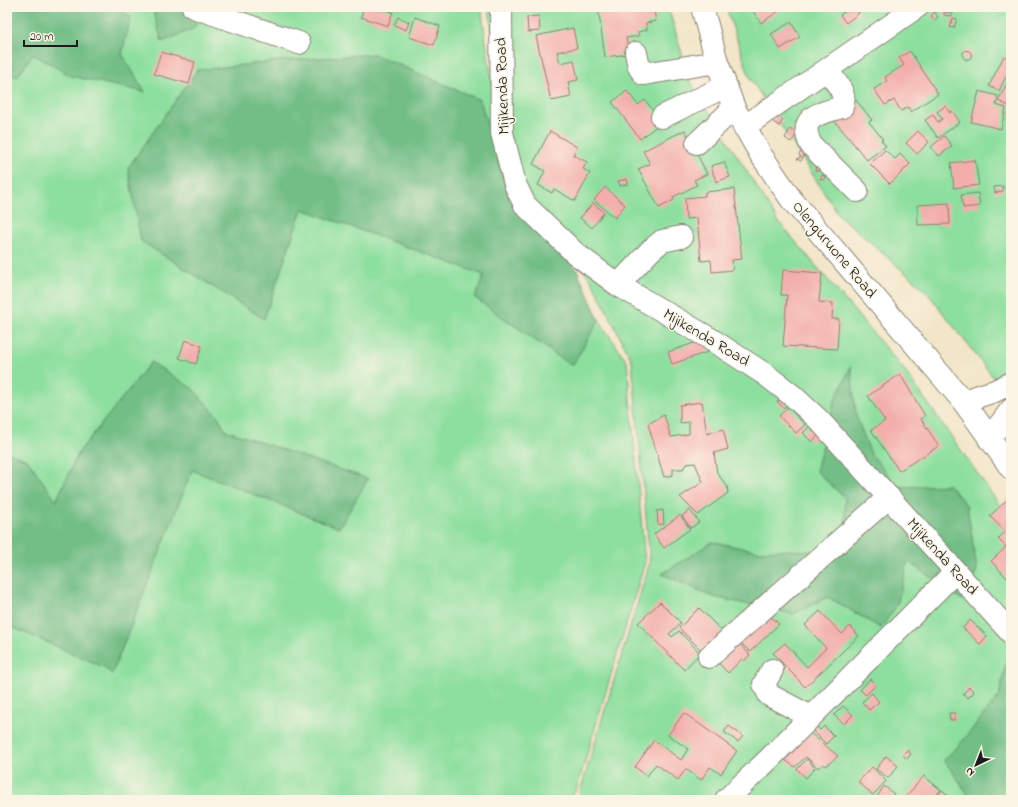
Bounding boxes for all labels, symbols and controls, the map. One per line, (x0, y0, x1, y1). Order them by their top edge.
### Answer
scale bar (24, 22, 77, 48)
text: 20 m (30, 28, 53, 46)
street label: Mijikenda Road (489, 37, 517, 135)
street label: Olenguruone Road (786, 196, 882, 304)
street label: Mijikenda Road (658, 303, 754, 373)
street label: Mijikenda Road (901, 513, 983, 601)
north arrow (956, 745, 996, 785)
text: N (962, 763, 978, 780)

